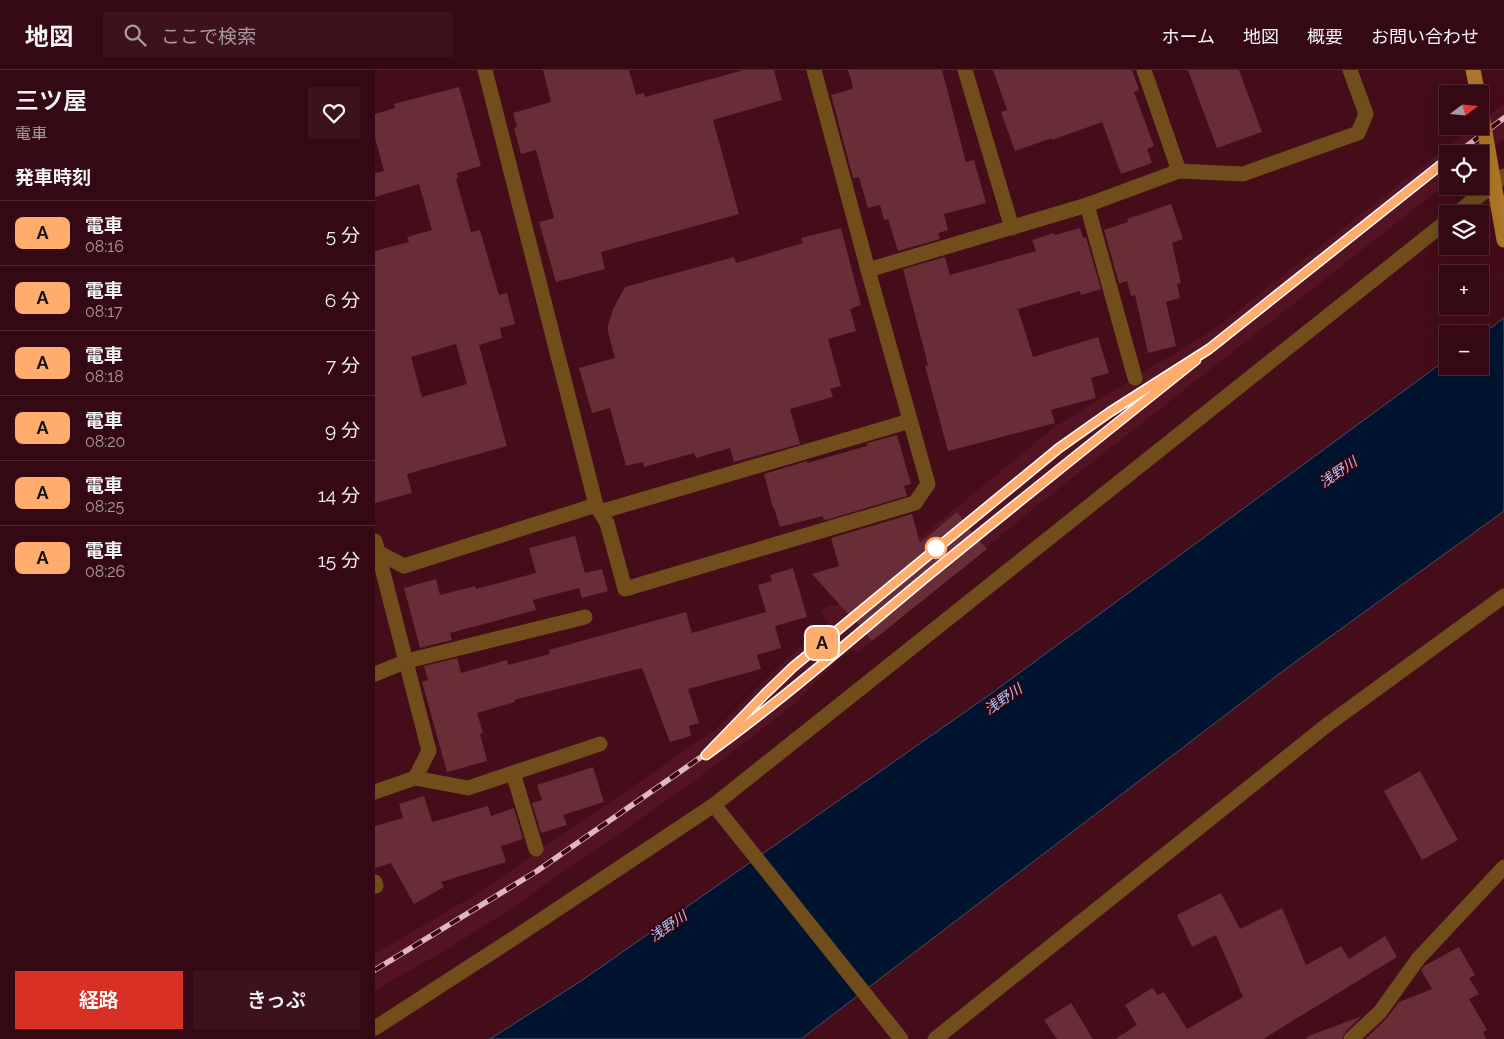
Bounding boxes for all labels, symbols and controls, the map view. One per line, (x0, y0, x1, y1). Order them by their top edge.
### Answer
search box (103, 12, 453, 57)
icon: search (121, 21, 149, 49)
text: 地図 (25, 22, 73, 51)
text: ここで検索 (161, 25, 256, 47)
text: ホーム (1162, 26, 1215, 47)
text: 地図 (1243, 26, 1279, 47)
text: 概要 (1307, 26, 1343, 47)
text: お問い合わせ (1371, 26, 1479, 47)
north arrow (1439, 85, 1489, 135)
map controls (1439, 85, 1489, 375)
text: 三ツ屋 (15, 86, 87, 115)
button: heart (308, 87, 360, 139)
text: 電車 (15, 124, 47, 143)
button: locate (1439, 145, 1489, 195)
text: 発車時刻 (15, 166, 91, 188)
button: layers (1439, 205, 1489, 255)
text: 電車 (85, 214, 123, 236)
text: A (36, 222, 49, 243)
text: 5 分 (326, 224, 360, 246)
text: 08:16 (85, 237, 124, 256)
button: + (1439, 265, 1489, 315)
text: 電車 (85, 279, 123, 301)
text: A (36, 287, 49, 308)
text: 6 分 (325, 289, 360, 311)
text: 08:17 (85, 302, 123, 321)
button: − (1439, 325, 1489, 375)
text: 電車 (85, 344, 123, 366)
text: A (36, 352, 49, 373)
text: 7 分 (326, 354, 360, 376)
text: 08:18 (85, 367, 124, 386)
text: 電車 (85, 409, 123, 431)
text: A (36, 417, 49, 438)
text: 9 分 (325, 419, 360, 441)
text: 08:20 (85, 432, 125, 451)
water label: 浅野川 (1316, 453, 1362, 490)
text: 電車 (85, 474, 123, 496)
text: A (36, 482, 49, 503)
text: 14 分 (318, 484, 360, 506)
text: 08:25 (85, 497, 124, 516)
unlabelled marker (925, 537, 947, 559)
text: 電車 (85, 539, 123, 561)
text: A (36, 547, 49, 568)
text: 15 分 (318, 549, 360, 571)
text: 08:26 (85, 562, 125, 581)
line badge: A (806, 627, 838, 659)
text: A (816, 632, 828, 653)
water label: 浅野川 (981, 680, 1027, 717)
water label: 浅野川 (646, 907, 692, 944)
button: 経路 (15, 971, 183, 1029)
button: きっぷ (193, 971, 360, 1029)

